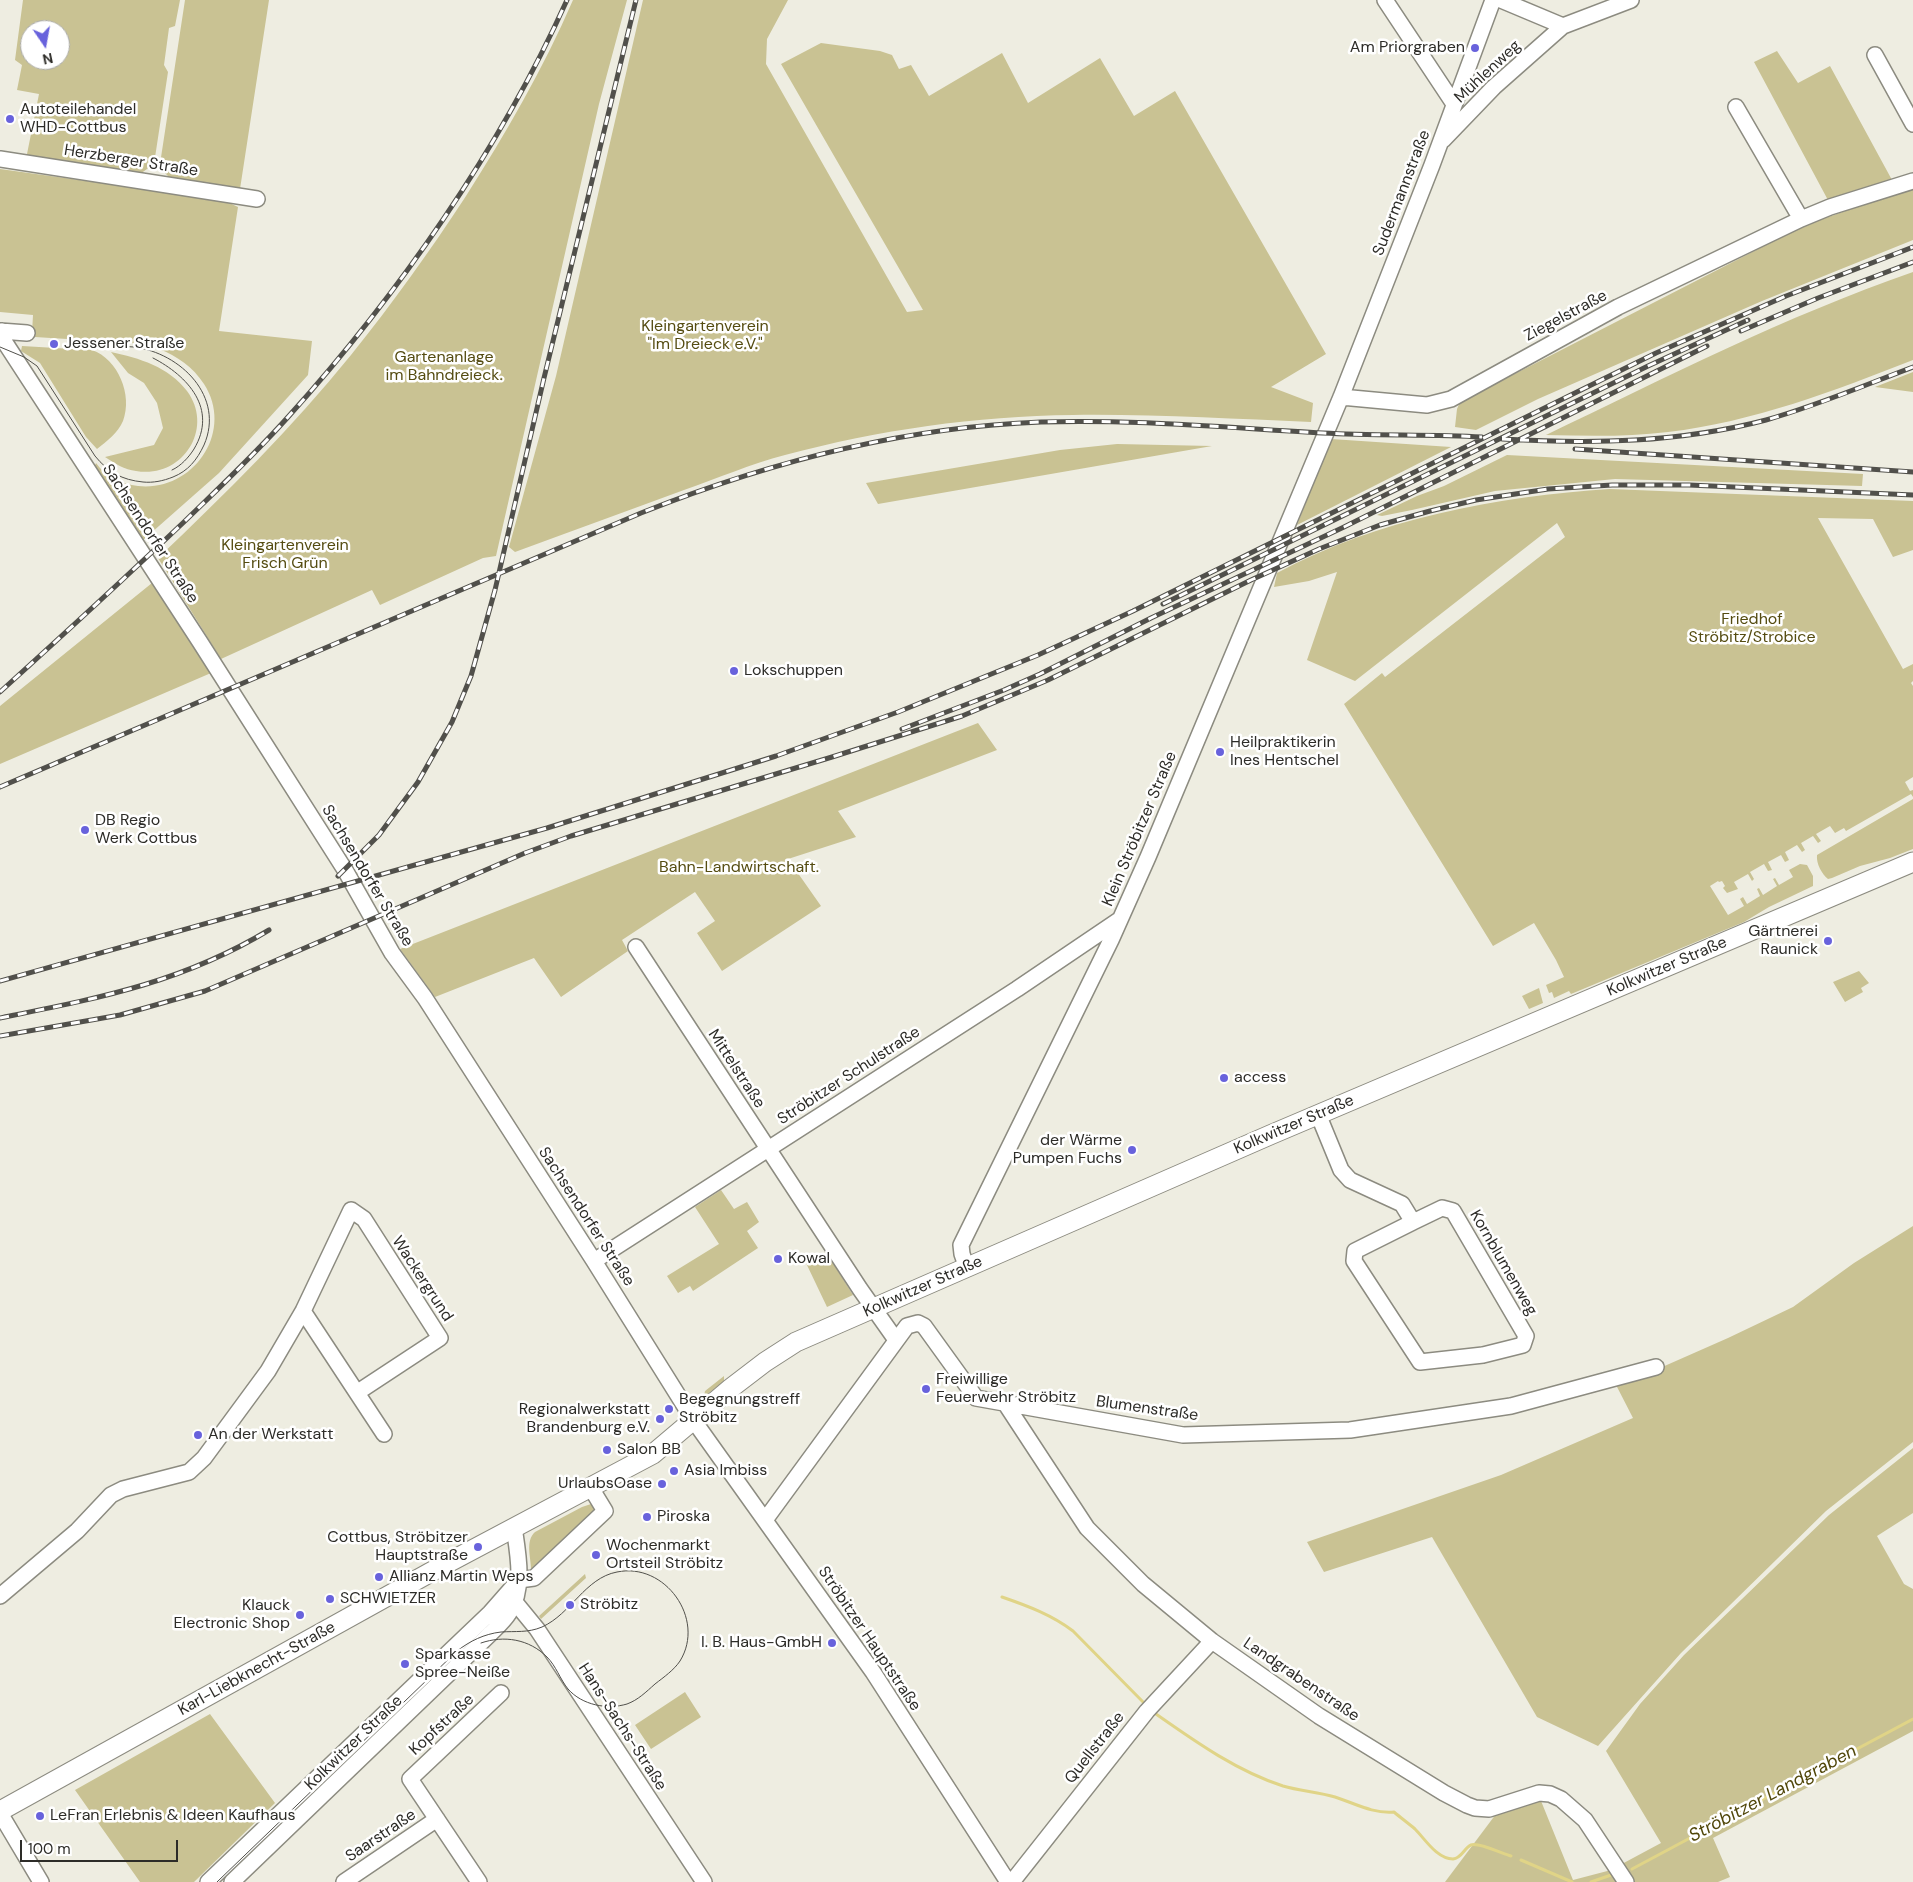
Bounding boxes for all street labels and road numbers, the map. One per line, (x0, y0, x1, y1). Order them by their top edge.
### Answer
street label: Mühlenweg (1451, 36, 1525, 108)
street label: Sudermannstraße (1369, 128, 1435, 258)
street label: Herzberger Straße (63, 141, 199, 181)
street label: Ziegelstraße (1521, 286, 1611, 346)
street label: Sachsendorfer Straße (98, 461, 202, 607)
street label: Klein Ströbitzer Straße (1099, 749, 1181, 909)
street label: Sachsendorfer Straße (317, 802, 417, 950)
street label: Kolkwitzer Straße (1604, 933, 1730, 1001)
street label: Ströbitzer Schulstraße (774, 1023, 924, 1129)
street label: Mittelstraße (703, 1026, 769, 1112)
street label: Kolkwitzer Straße (1231, 1091, 1357, 1159)
street label: Sachsendorfer Straße (534, 1144, 638, 1290)
street label: Kornblumenweg (1465, 1207, 1541, 1319)
street label: Wackergrund (387, 1233, 457, 1325)
street label: Kolkwitzer Straße (860, 1252, 986, 1322)
street label: Blumenstraße (1095, 1392, 1199, 1426)
street label: Ströbitzer Hauptstraße (813, 1563, 925, 1715)
street label: Karl-Liebknecht-Straße (175, 1618, 339, 1720)
street label: Landgrabenstraße (1239, 1634, 1363, 1726)
street label: Hans-Sachs-Straße (574, 1660, 670, 1794)
street label: Kopfstraße (406, 1690, 478, 1760)
street label: Kolkwitzer Straße (301, 1691, 407, 1795)
street label: Quellstraße (1061, 1708, 1129, 1788)
street label: Saarstraße (342, 1805, 420, 1867)

